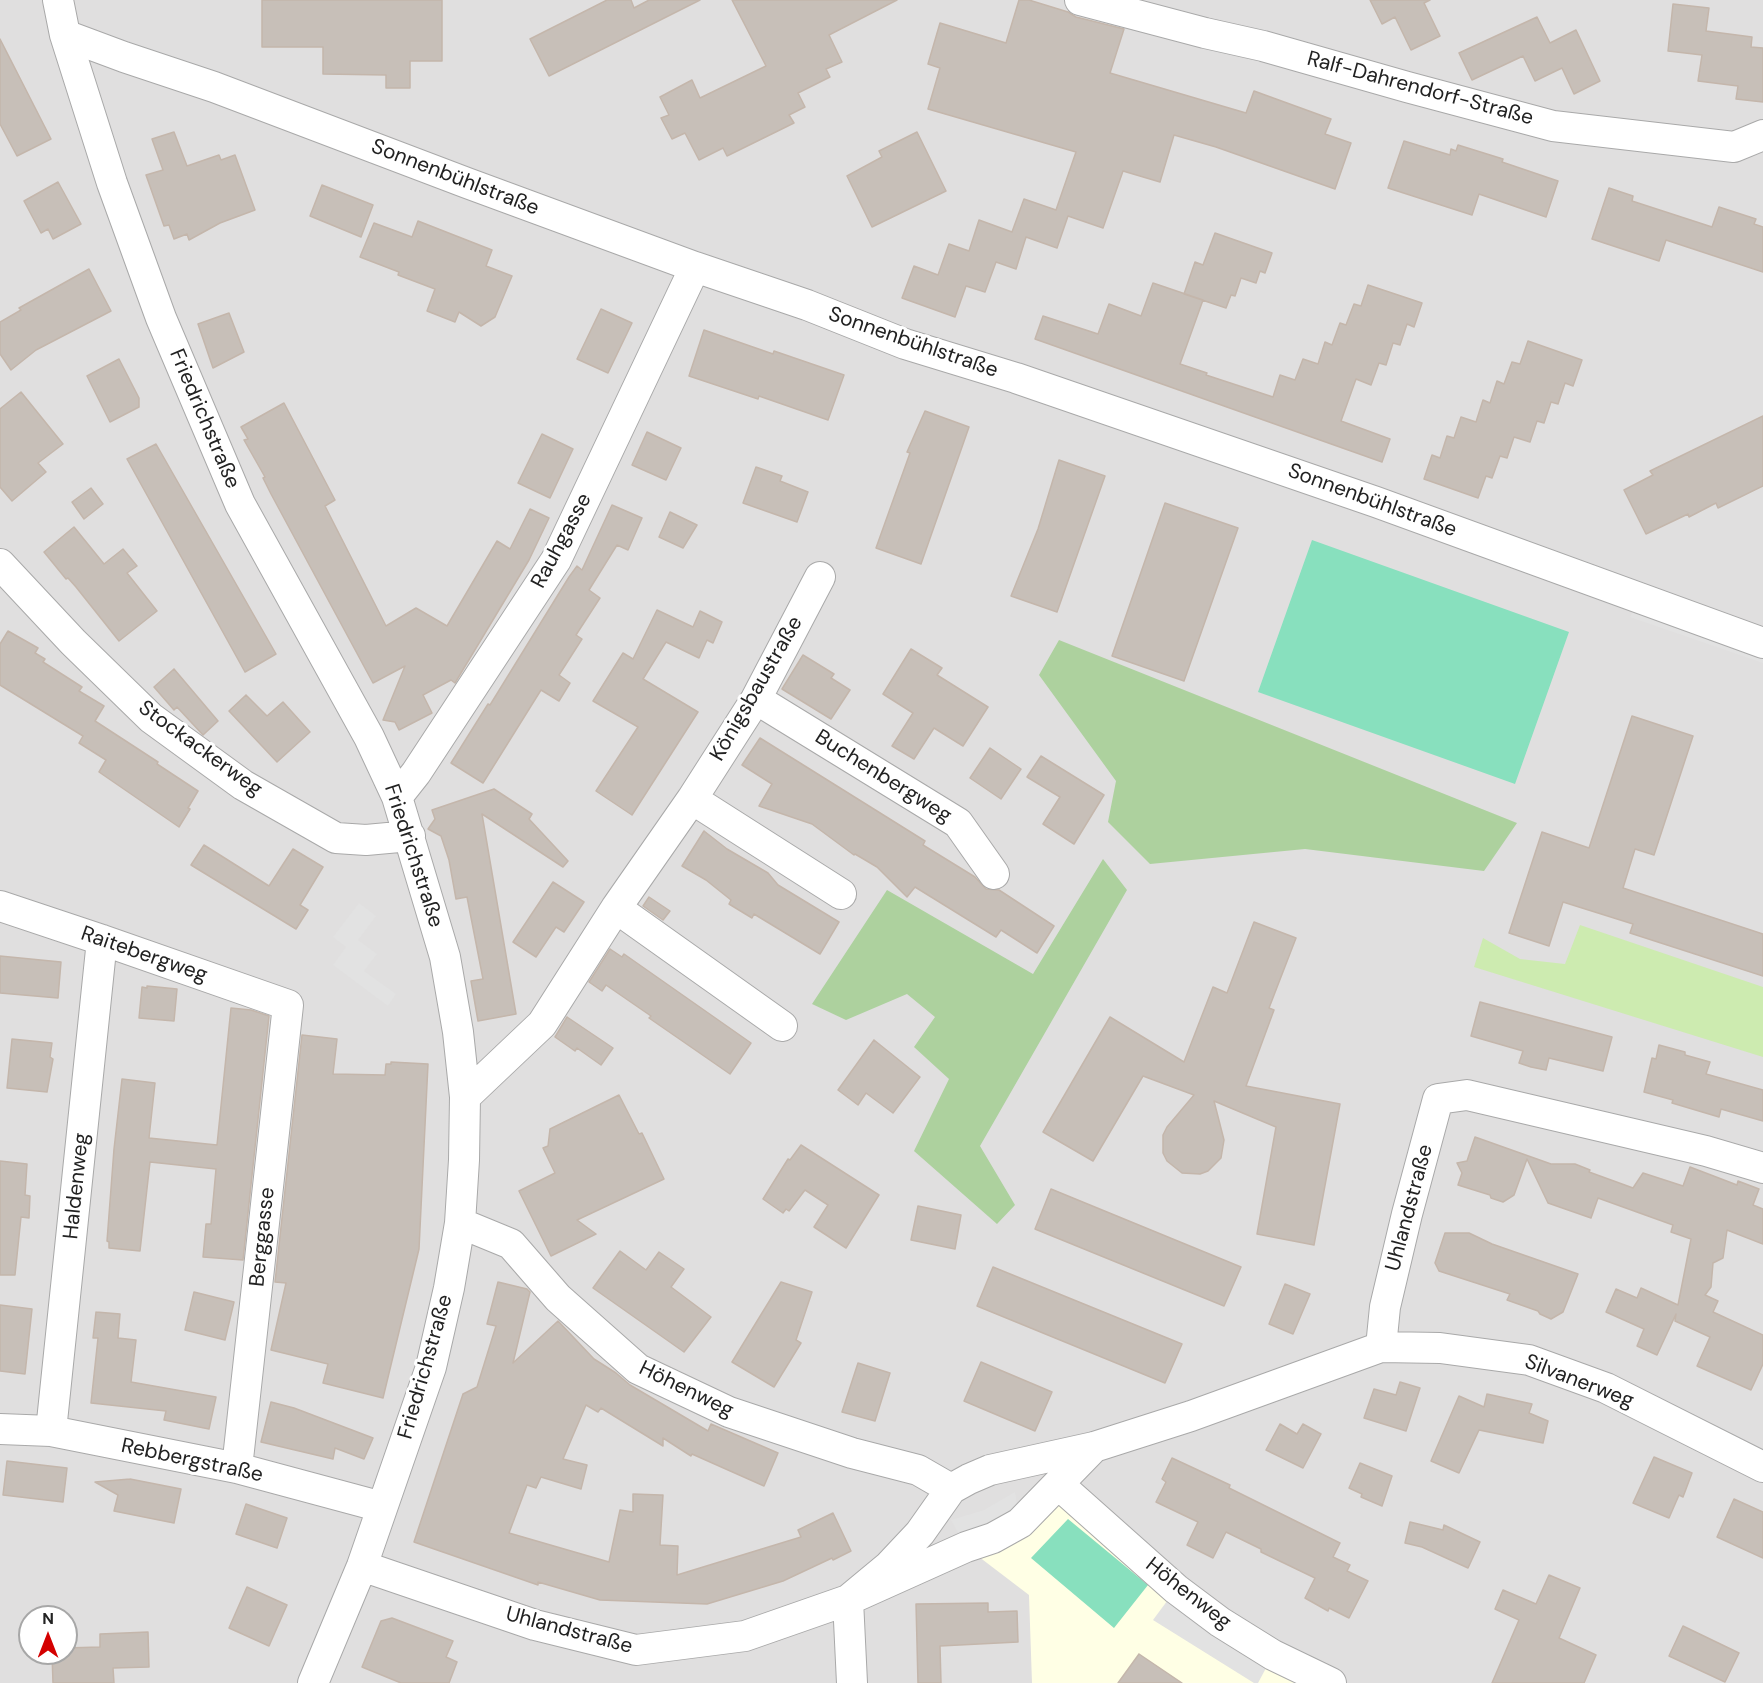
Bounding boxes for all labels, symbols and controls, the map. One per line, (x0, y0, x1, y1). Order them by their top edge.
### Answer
street label: Ralf-Dahrendorf-Straße (1304, 47, 1536, 131)
street label: Sonnenbühlstraße (368, 134, 542, 222)
street label: Sonnenbühlstraße (825, 302, 1001, 384)
street label: Friedrichstraße (163, 345, 245, 493)
street label: Sonnenbühlstraße (1284, 459, 1460, 543)
street label: Rauhgasse (526, 489, 598, 593)
street label: Königsbaustraße (705, 612, 809, 766)
street label: Stockackerweg (133, 696, 267, 802)
street label: Buchenbergweg (810, 725, 956, 829)
street label: Friedrichstraße (378, 781, 448, 931)
street label: Raitebergweg (77, 922, 211, 988)
street label: Haldenweg (59, 1132, 95, 1240)
street label: Uhlandstraße (1381, 1142, 1439, 1274)
street label: Berggasse (245, 1186, 281, 1288)
street label: Friedrichstraße (393, 1292, 459, 1442)
street label: Silvanerweg (1521, 1350, 1637, 1414)
street label: Höhenweg (635, 1356, 737, 1424)
street label: Rebbergstraße (119, 1434, 265, 1488)
street label: Höhenweg (1140, 1553, 1236, 1635)
street label: Uhlandstraße (503, 1602, 635, 1660)
north arrow (18, 1605, 78, 1665)
text: N (42, 1608, 54, 1629)

